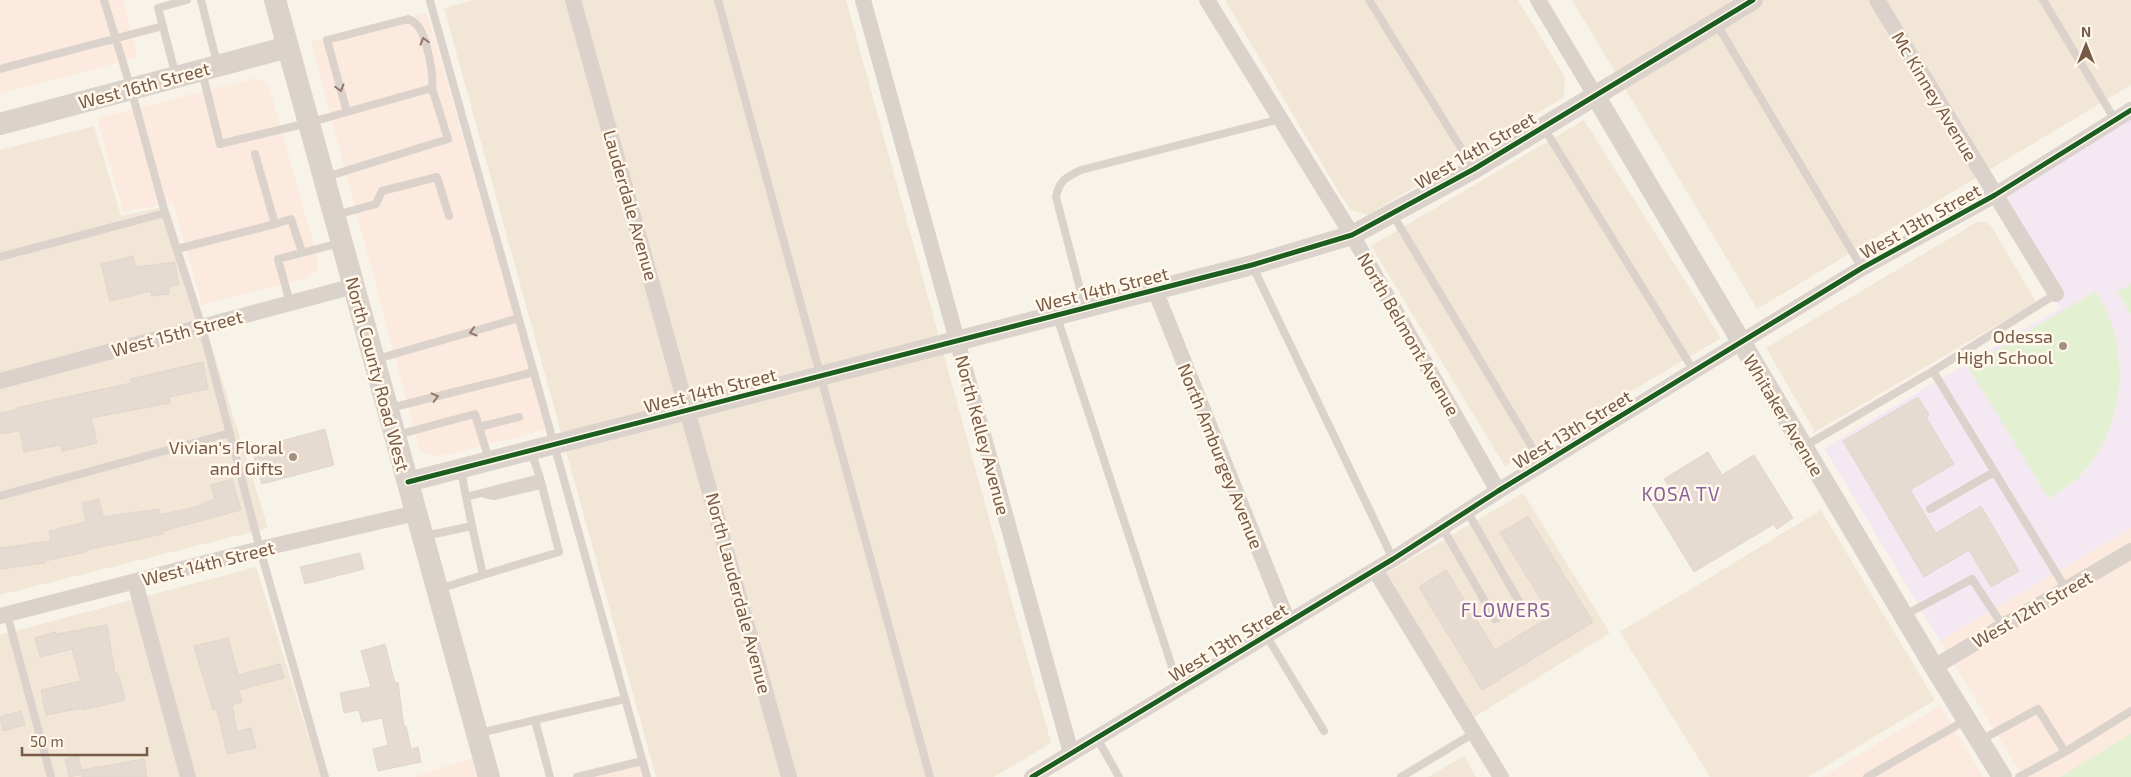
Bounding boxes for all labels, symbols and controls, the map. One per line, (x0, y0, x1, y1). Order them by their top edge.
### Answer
north arrow (2061, 20, 2111, 70)
text: N (2081, 23, 2091, 40)
street label: Mc Kinney Avenue (1888, 27, 1982, 165)
one-way arrow (419, 36, 430, 45)
street label: West 16th Street (76, 57, 212, 113)
one-way arrow (335, 83, 345, 91)
street label: West 14th Street (1411, 106, 1540, 194)
street label: Lauderdale Avenue (599, 127, 663, 283)
street label: West 13th Street (1856, 179, 1984, 263)
street label: North Belmont Avenue (1353, 248, 1465, 420)
street label: West 14th Street (1033, 262, 1171, 316)
street label: North County Road West (341, 274, 415, 474)
street label: West 15th Street (109, 305, 245, 361)
place label: Odessa High School (1957, 325, 2054, 368)
one-way arrow (469, 326, 477, 336)
marker: Odessa High School (2057, 340, 2069, 352)
street label: Whitaker Avenue (1739, 350, 1829, 480)
street label: North Kelley Avenue (951, 353, 1015, 517)
street label: North Amburgey Avenue (1174, 360, 1268, 552)
street label: West 14th Street (641, 363, 779, 417)
street label: West 13th Street (1508, 385, 1636, 473)
one-way arrow (430, 392, 438, 402)
place label: Vivian's Floral and Gifts (169, 436, 284, 479)
marker: Vivian's Floral and Gifts (287, 451, 299, 463)
district label: KOSA TV (1642, 482, 1720, 505)
street label: North Lauderdale Avenue (702, 490, 776, 696)
street label: West 14th Street (139, 536, 277, 590)
street label: West 12th Street (1968, 566, 2096, 652)
street label: West 13th Street (1164, 598, 1292, 686)
district label: FLOWERS (1461, 598, 1551, 621)
scale bar (22, 724, 148, 756)
text: 50 m (30, 732, 64, 750)

